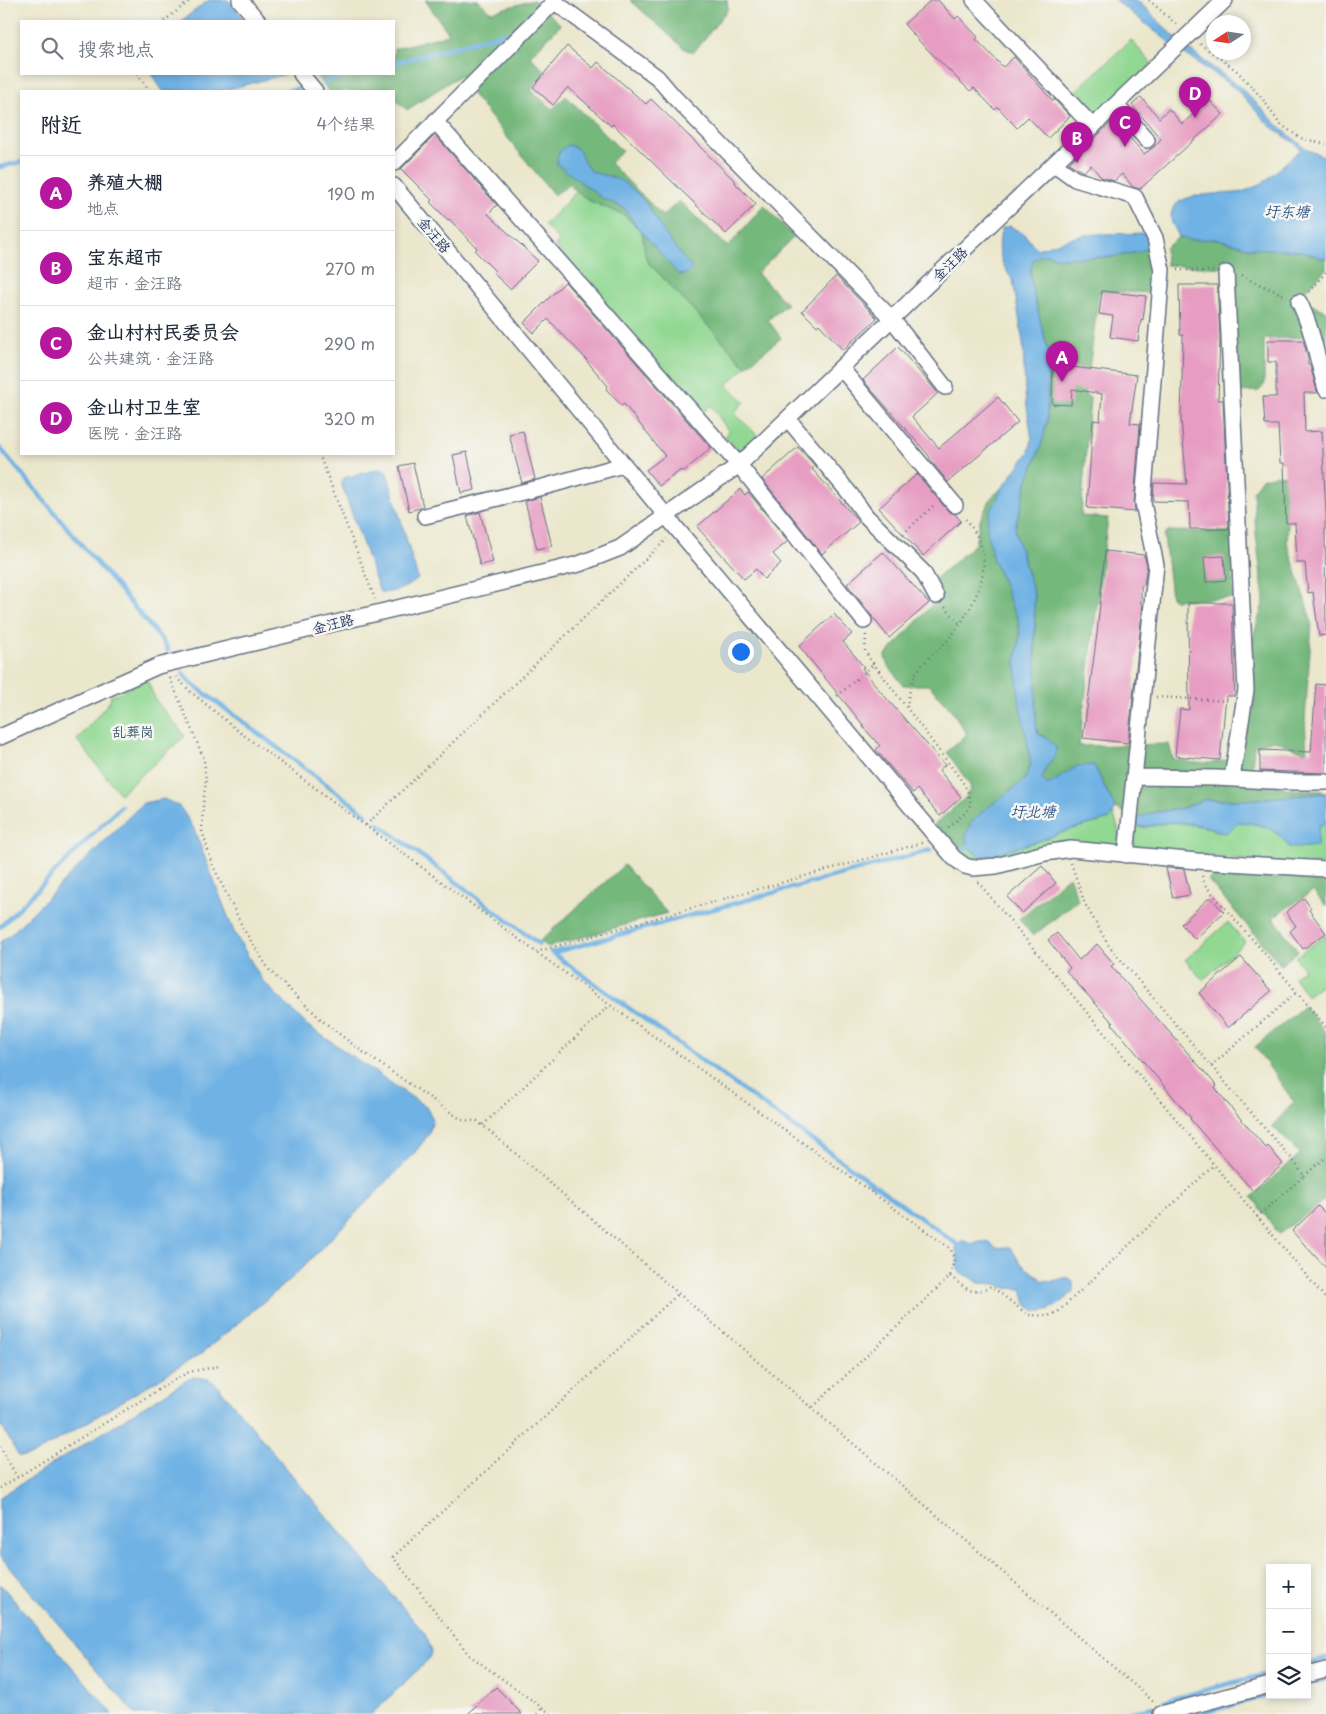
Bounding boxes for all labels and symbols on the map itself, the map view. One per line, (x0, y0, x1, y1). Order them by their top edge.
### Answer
north arrow (1206, 15, 1251, 60)
pin: D (1179, 77, 1211, 118)
pin: C (1109, 106, 1141, 147)
pin: B (1061, 122, 1093, 163)
water label: 圩东塘 (1264, 199, 1311, 222)
street label: 金汪路 (413, 212, 456, 258)
street label: 金汪路 (927, 241, 972, 286)
pin: A (1046, 341, 1078, 382)
street label: 金汪路 (310, 608, 356, 639)
your location (728, 639, 754, 665)
park label: 乱葬岗 (112, 721, 154, 742)
water label: 圩北塘 (1010, 799, 1057, 822)

